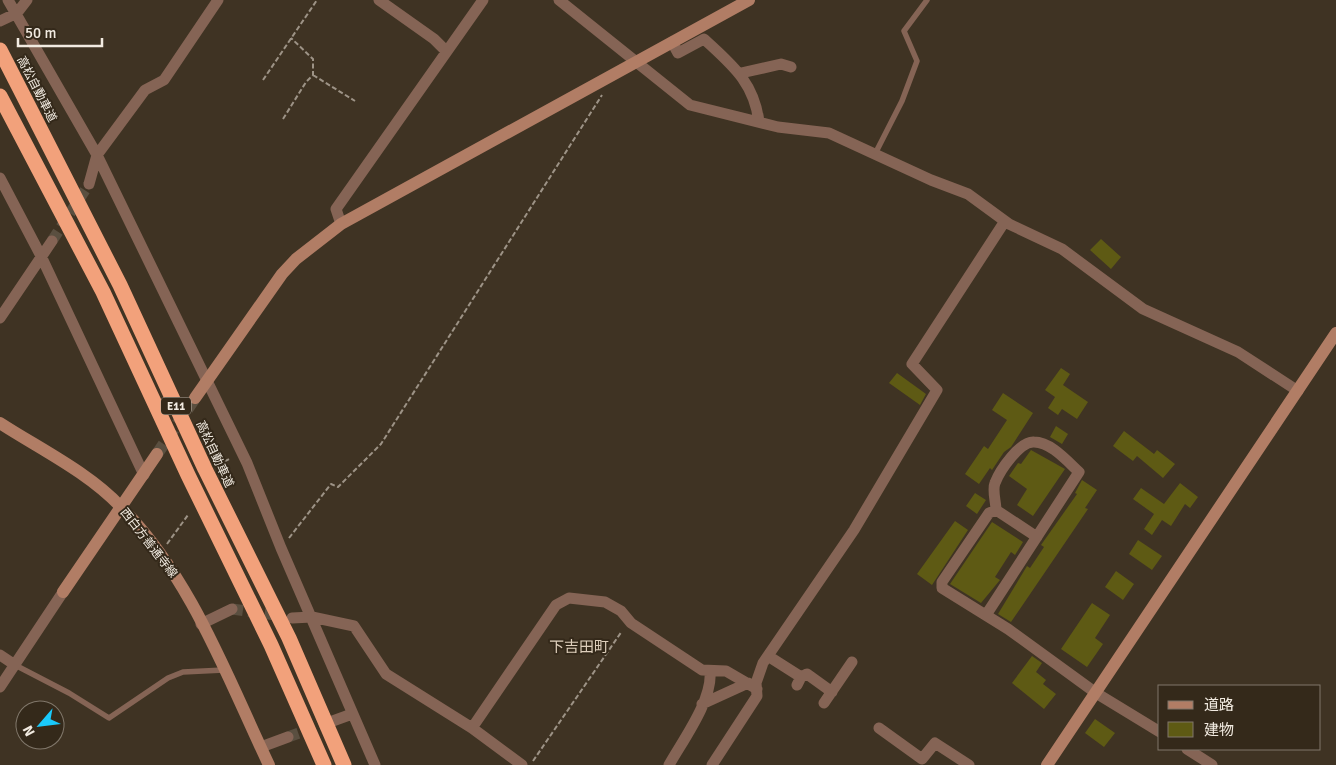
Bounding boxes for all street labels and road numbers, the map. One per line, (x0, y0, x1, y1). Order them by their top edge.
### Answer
street label: 高松自動車道 (14, 54, 60, 125)
road number: E11 (161, 398, 191, 414)
street label: 高松自動車道 (193, 418, 237, 490)
street label: 西白方善通寺線 (117, 506, 180, 581)

